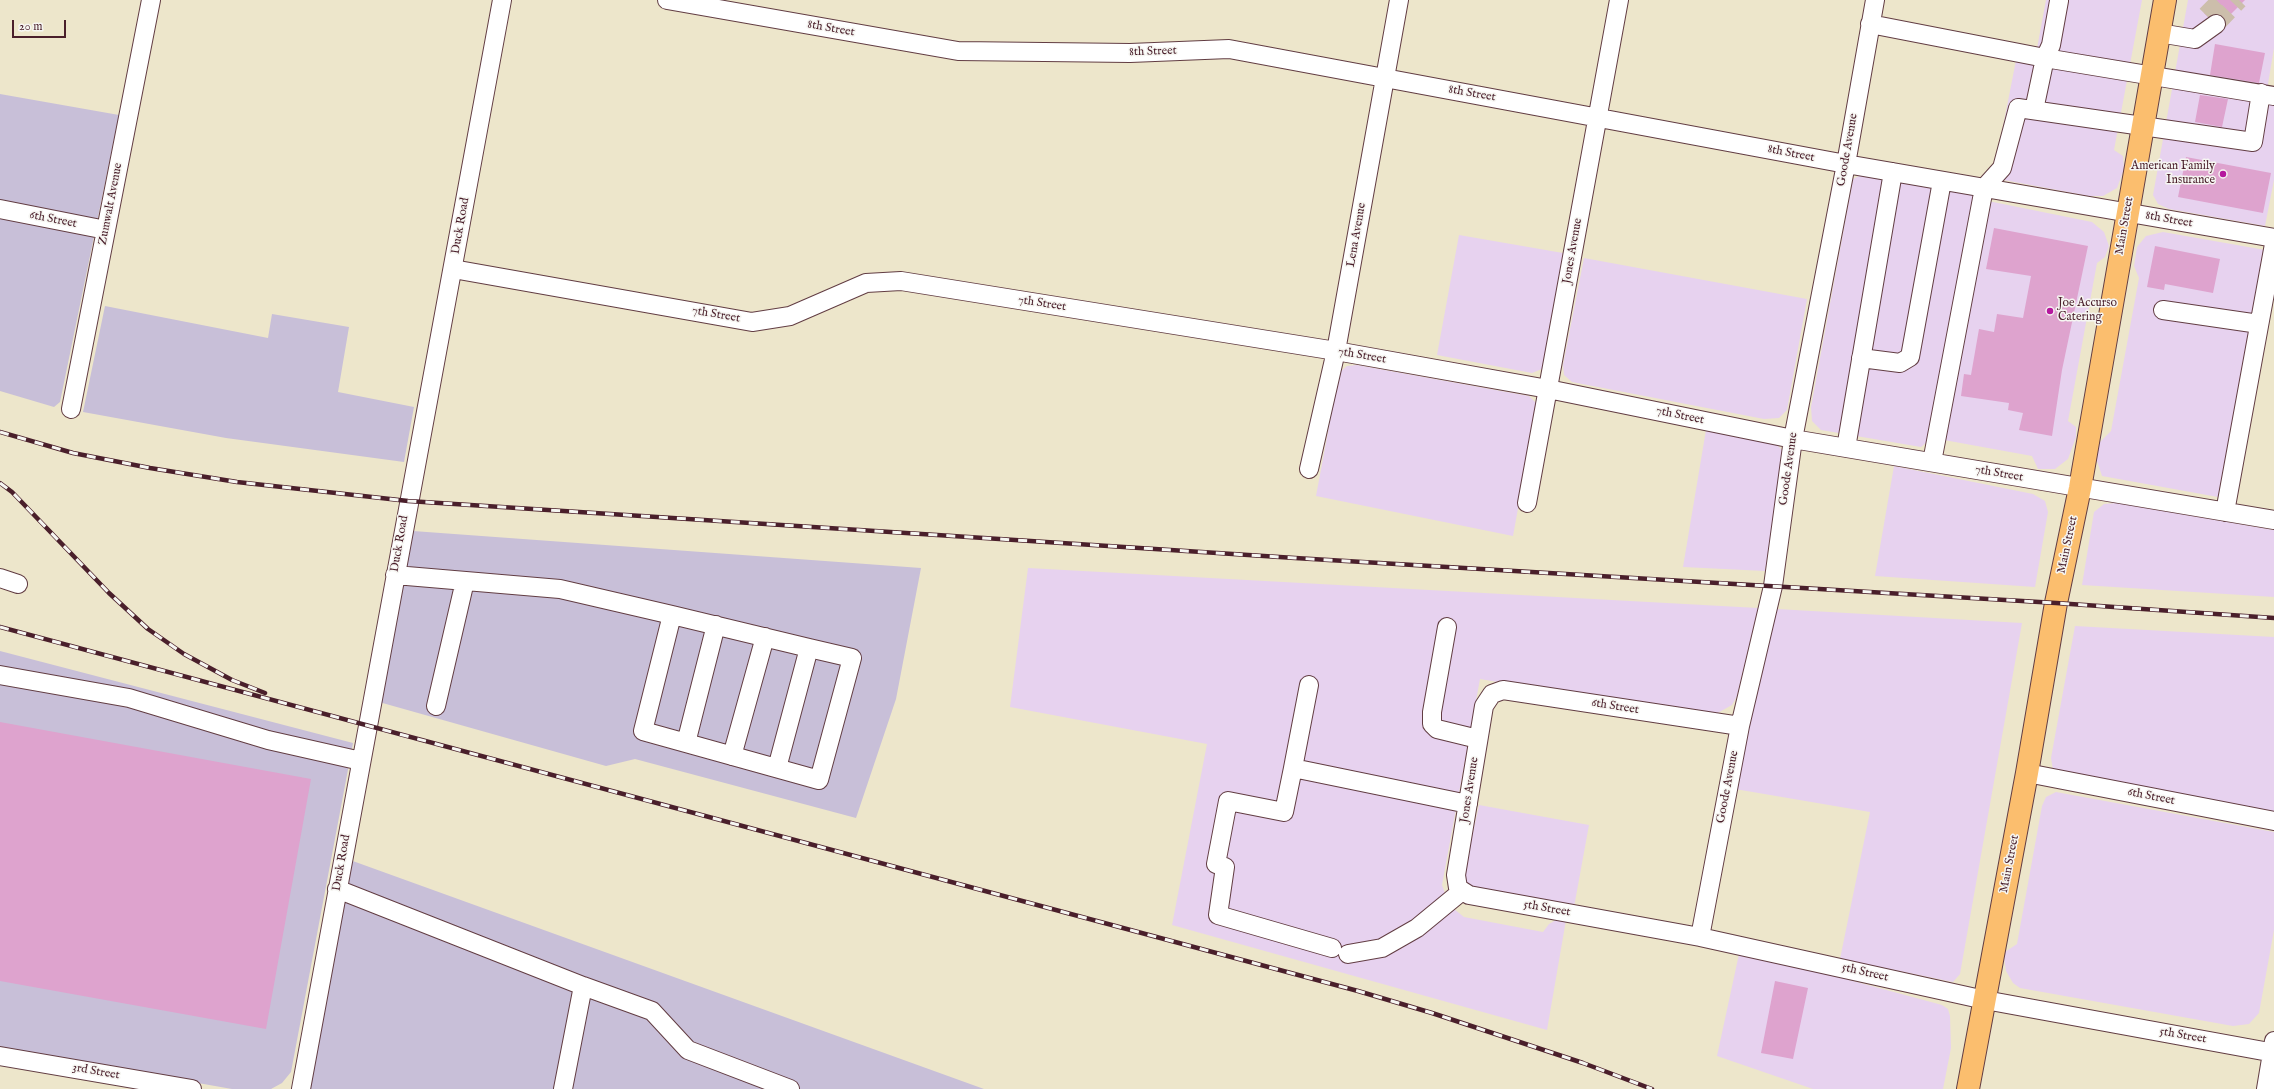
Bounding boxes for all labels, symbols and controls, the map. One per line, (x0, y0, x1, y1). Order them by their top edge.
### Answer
scale bar (14, 12, 68, 38)
street label: 8th Street (806, 18, 856, 40)
text: 20 m (19, 19, 42, 34)
street label: 8th Street (1129, 44, 1177, 60)
street label: 8th Street (1447, 83, 1497, 105)
street label: Goode Avenue (1835, 112, 1861, 188)
street label: 8th Street (1766, 142, 1816, 166)
place label: American Family Insurance (2131, 160, 2215, 188)
street label: Zumwalt Avenue (96, 162, 126, 246)
marker: American Family Insurance (2218, 169, 2228, 179)
street label: Main Street (2113, 196, 2137, 256)
street label: Duck Road (449, 197, 473, 255)
street label: Lena Avenue (1344, 202, 1370, 268)
street label: 6th Street (28, 208, 78, 232)
street label: 8th Street (2144, 209, 2194, 231)
street label: Jones Avenue (1560, 217, 1586, 285)
street label: 7th Street (1017, 293, 1067, 315)
place label: Joe Accurso Catering (2058, 297, 2117, 325)
street label: 7th Street (691, 304, 741, 326)
marker: Joe Accurso Catering (2045, 306, 2055, 316)
street label: 7th Street (1337, 345, 1387, 367)
street label: 7th Street (1655, 404, 1705, 428)
street label: Goode Avenue (1777, 432, 1801, 506)
street label: 7th Street (1974, 463, 2024, 485)
street label: Duck Road (388, 515, 412, 573)
street label: Main Street (2055, 515, 2081, 575)
street label: 6th Street (1590, 696, 1640, 718)
street label: Goode Avenue (1714, 749, 1742, 825)
street label: Jones Avenue (1458, 756, 1482, 824)
street label: 6th Street (2126, 785, 2176, 809)
street label: Duck Road (330, 834, 354, 892)
street label: Main Street (1997, 834, 2023, 894)
street label: 5th Street (1522, 898, 1572, 920)
street label: 5th Street (1840, 961, 1890, 985)
street label: 5th Street (2158, 1025, 2208, 1047)
street label: 3rd Street (71, 1061, 121, 1083)

